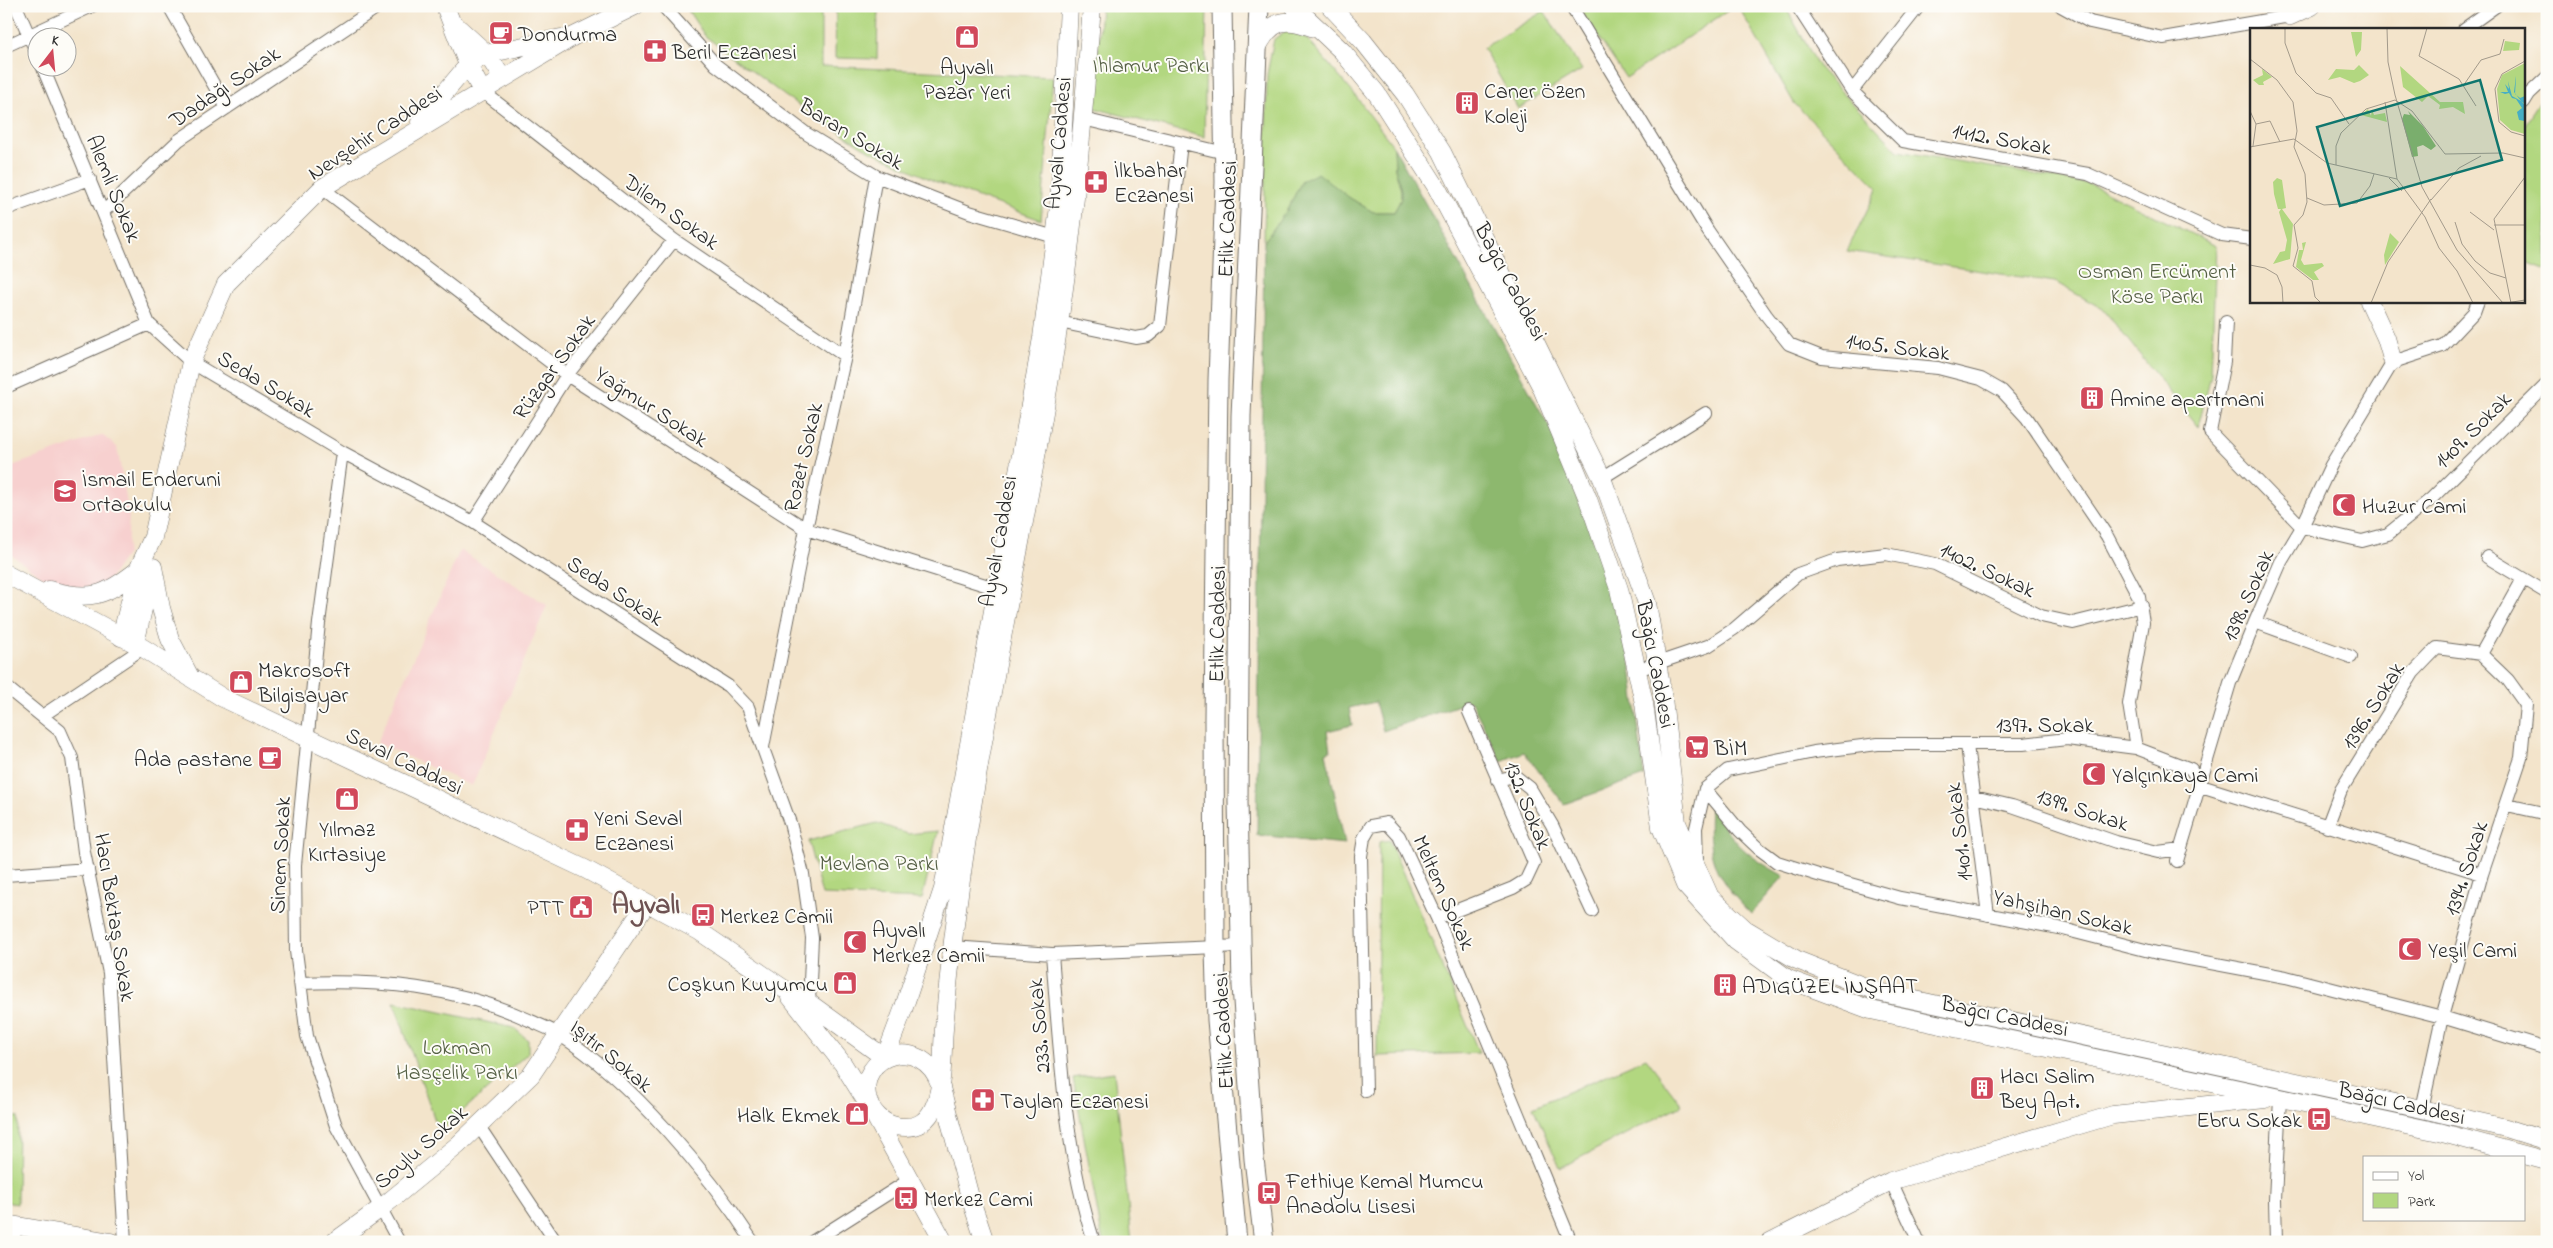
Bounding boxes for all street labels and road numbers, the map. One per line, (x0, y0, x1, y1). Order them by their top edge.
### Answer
street label: Dadağı Sokak (163, 39, 288, 139)
street label: Ayvalı Caddesi (1038, 76, 1083, 211)
street label: Nevşehir Caddesi (302, 79, 449, 190)
street label: Baran Sokak (791, 91, 909, 180)
street label: 1412. Sokak (1949, 117, 2054, 165)
street label: Alemli Sokak (76, 131, 148, 248)
street label: Etlik Caddesi (1211, 160, 1247, 278)
street label: Dilem Sokak (615, 167, 725, 260)
street label: Bağcı Caddesi (1463, 217, 1554, 348)
street label: Rüzgar Sokak (506, 308, 606, 428)
street label: 1405. Sokak (1844, 327, 1952, 371)
street label: Seda Sokak (210, 344, 321, 428)
street label: Yağmur Sokak (587, 360, 714, 458)
street label: 1409. Sokak (2428, 385, 2520, 477)
street label: Rozet Sokak (777, 399, 833, 516)
street label: Ayvalı Caddesi (973, 473, 1028, 610)
street label: 1402. Sokak (1934, 536, 2040, 608)
street label: 1398. Sokak (2215, 545, 2284, 647)
street label: Seda Sokak (560, 549, 669, 636)
street label: Etlik Caddesi (1202, 565, 1236, 683)
street label: Bağcı Caddesi (1625, 597, 1682, 731)
street label: 1396. Sokak (2335, 656, 2414, 757)
street label: 1397. Sokak (1996, 711, 2094, 743)
street label: Seval Caddesi (339, 720, 468, 805)
street label: 132. Sokak (1494, 757, 1559, 856)
street label: 1401. Sokak (1939, 780, 1983, 883)
street label: 1399. Sokak (2032, 782, 2133, 842)
street label: Sinem Sokak (263, 795, 301, 915)
street label: 1394. Sokak (2438, 817, 2498, 920)
street label: Hacı Bektaş Sokak (84, 831, 142, 1004)
street label: Meltem Sokak (1403, 831, 1482, 956)
street label: Yahşihan Sokak (1989, 882, 2136, 946)
street label: Etlik Caddesi (1206, 971, 1244, 1090)
street label: 233. Sokak (1021, 977, 1061, 1075)
street label: Bağcı Caddesi (1937, 989, 2071, 1048)
street label: Işıtır Sokak (561, 1013, 659, 1102)
street label: Bağcı Caddesi (2333, 1075, 2468, 1136)
street label: Soylu Sokak (368, 1098, 477, 1199)

